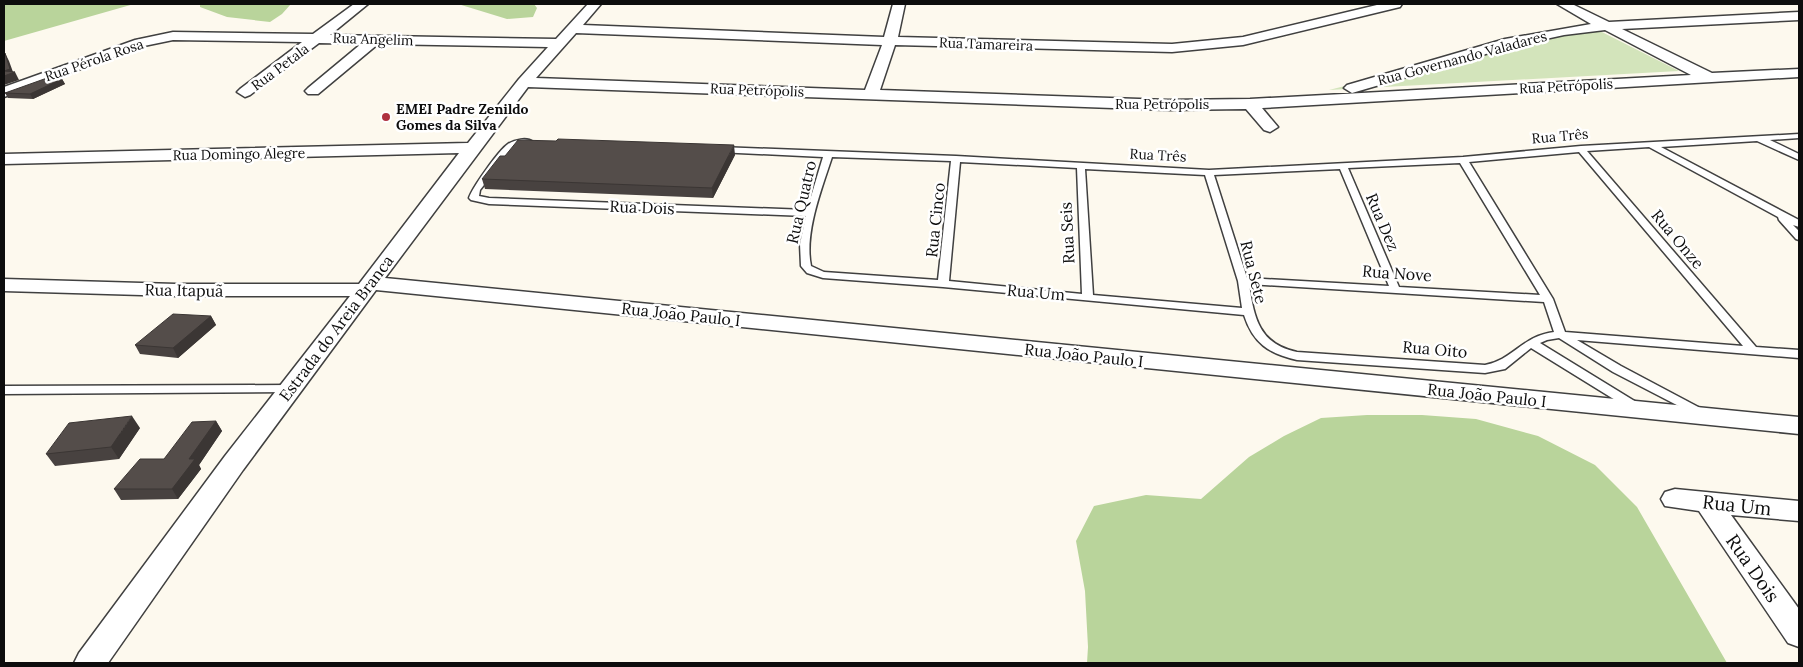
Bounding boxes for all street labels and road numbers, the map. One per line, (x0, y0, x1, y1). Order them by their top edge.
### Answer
street label: Rua Governando Valadares (1375, 27, 1549, 89)
street label: Rua Angelim (332, 29, 414, 49)
street label: Rua Tamareira (939, 33, 1033, 55)
street label: Rua Pérola Rosa (42, 35, 146, 85)
street label: Rua Petala (248, 39, 312, 95)
street label: Rua Petrópolis (1518, 75, 1614, 97)
street label: Rua Petrópolis (710, 79, 804, 101)
street label: Rua Petrópolis (1115, 95, 1209, 113)
street label: Rua Três (1531, 125, 1589, 147)
street label: Rua Domingo Alegre (173, 144, 306, 164)
street label: Rua Três (1129, 145, 1187, 165)
street label: Rua Quatro (782, 158, 820, 246)
street label: Rua Cinco (921, 182, 949, 258)
street label: Rua Dez (1362, 190, 1404, 254)
street label: Rua Dois (609, 196, 675, 218)
street label: Rua Seis (1055, 202, 1079, 264)
street label: Rua Onze (1647, 205, 1709, 273)
street label: Rua Sete (1236, 238, 1272, 306)
street label: Estrada do Areia Branca (275, 251, 397, 405)
street label: Rua Nove (1361, 261, 1433, 285)
street label: Rua Itapuã (144, 279, 224, 301)
street label: Rua Um (1006, 279, 1066, 305)
street label: Rua João Paulo I (620, 298, 742, 330)
street label: Rua Oito (1402, 336, 1468, 362)
street label: Rua João Paulo I (1023, 339, 1145, 371)
street label: Rua João Paulo I (1426, 379, 1548, 411)
street label: Rua Um (1701, 489, 1773, 521)
street label: Rua Dois (1721, 529, 1785, 607)

